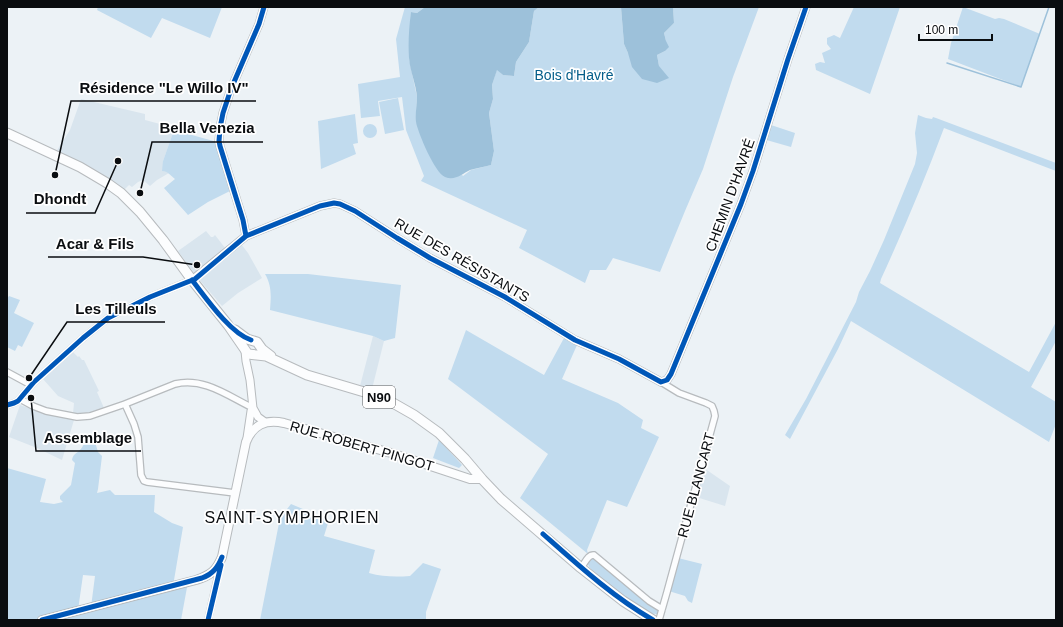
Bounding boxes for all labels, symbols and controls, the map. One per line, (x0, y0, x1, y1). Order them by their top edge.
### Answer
scale bar (919, 16, 992, 42)
text: 100 m (925, 23, 958, 37)
park label: Bois d'Havré (535, 67, 614, 83)
callout: Résidence "Le Willo IV" (71, 74, 256, 101)
text: Résidence "Le Willo IV" (79, 79, 249, 96)
callout: Bella Venezia (152, 115, 263, 142)
text: Bella Venezia (159, 119, 255, 136)
street label: CHEMIN D'HAVRÉ (702, 136, 758, 254)
callout: Dhondt (26, 186, 95, 213)
text: Dhondt (34, 190, 86, 207)
street label: RUE DES RÉSISTANTS (392, 215, 532, 305)
callout: Acar & Fils (48, 230, 143, 257)
text: Acar & Fils (56, 235, 134, 252)
callout: Les Tilleuls (67, 295, 165, 322)
text: Les Tilleuls (75, 300, 157, 317)
road number: N90 (363, 386, 395, 408)
street label: RUE ROBERT PINGOT (288, 418, 436, 474)
callout: Assemblage (36, 424, 141, 451)
text: Assemblage (44, 429, 132, 446)
street label: RUE BLANCART (674, 430, 718, 539)
district label: SAINT-SYMPHORIEN (204, 509, 380, 526)

